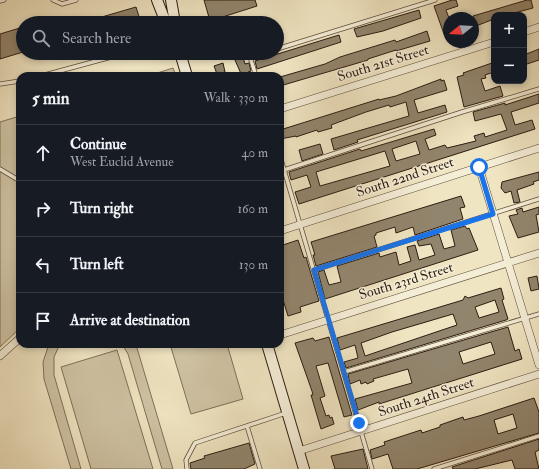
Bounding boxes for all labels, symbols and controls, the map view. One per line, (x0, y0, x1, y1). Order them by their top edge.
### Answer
north arrow (443, 12, 479, 48)
map controls (491, 12, 527, 84)
button: + (491, 12, 527, 48)
search box (16, 16, 284, 60)
icon: search (30, 27, 52, 49)
text: Search here (62, 29, 131, 48)
street label: South 21st Street (335, 41, 431, 85)
button: − (491, 48, 527, 84)
text: 5 min (32, 88, 70, 109)
text: Walk · 330 m (204, 90, 268, 106)
text: Continue (70, 135, 126, 154)
icon: ahead (32, 142, 54, 164)
text: 40 m (242, 145, 268, 161)
street label: South 22nd Street (354, 153, 456, 201)
text: West Euclid Avenue (70, 154, 174, 170)
route start (470, 158, 488, 176)
icon: right (32, 198, 54, 220)
text: Turn right (70, 199, 133, 218)
text: 160 m (237, 201, 268, 217)
icon: left (32, 254, 54, 276)
text: Turn left (70, 255, 124, 274)
text: 130 m (239, 257, 268, 273)
street label: South 23rd Street (357, 258, 456, 303)
icon: arrive (32, 310, 54, 332)
text: Arrive at destination (70, 311, 190, 330)
street label: South 24th Street (376, 373, 477, 420)
route end (350, 414, 368, 432)

